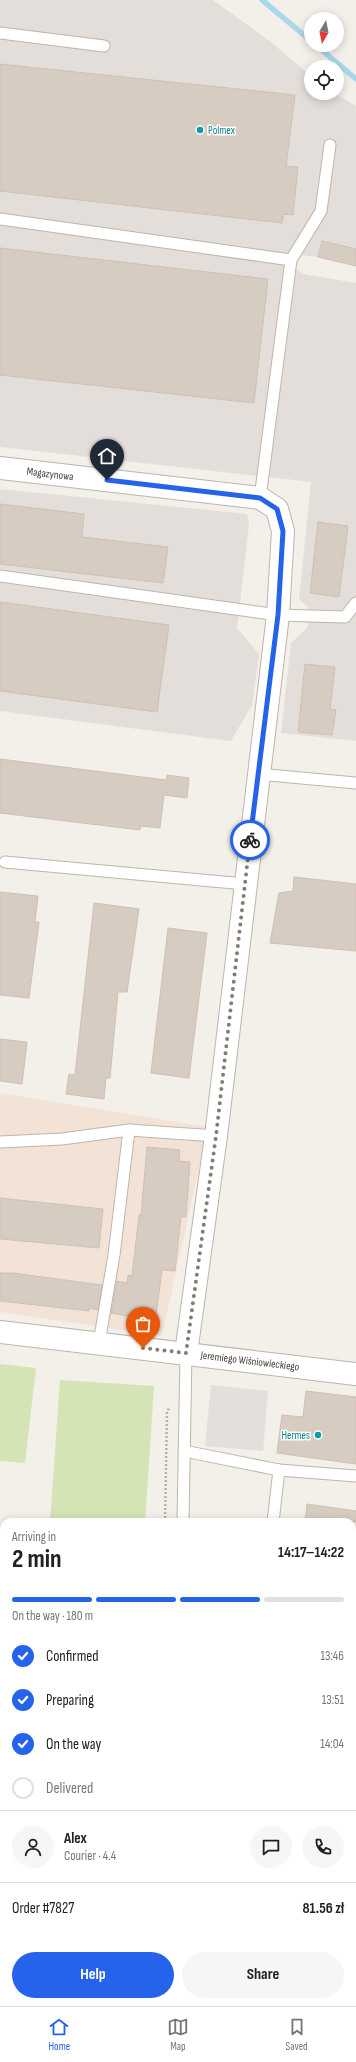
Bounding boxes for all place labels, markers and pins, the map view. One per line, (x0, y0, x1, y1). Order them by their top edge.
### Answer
place label: Polmex (208, 124, 235, 137)
marker: Polmex (195, 125, 205, 135)
pin (90, 439, 124, 480)
pin (126, 1307, 160, 1348)
place label: Hermes (281, 1429, 310, 1442)
marker: Hermes (313, 1430, 323, 1440)

